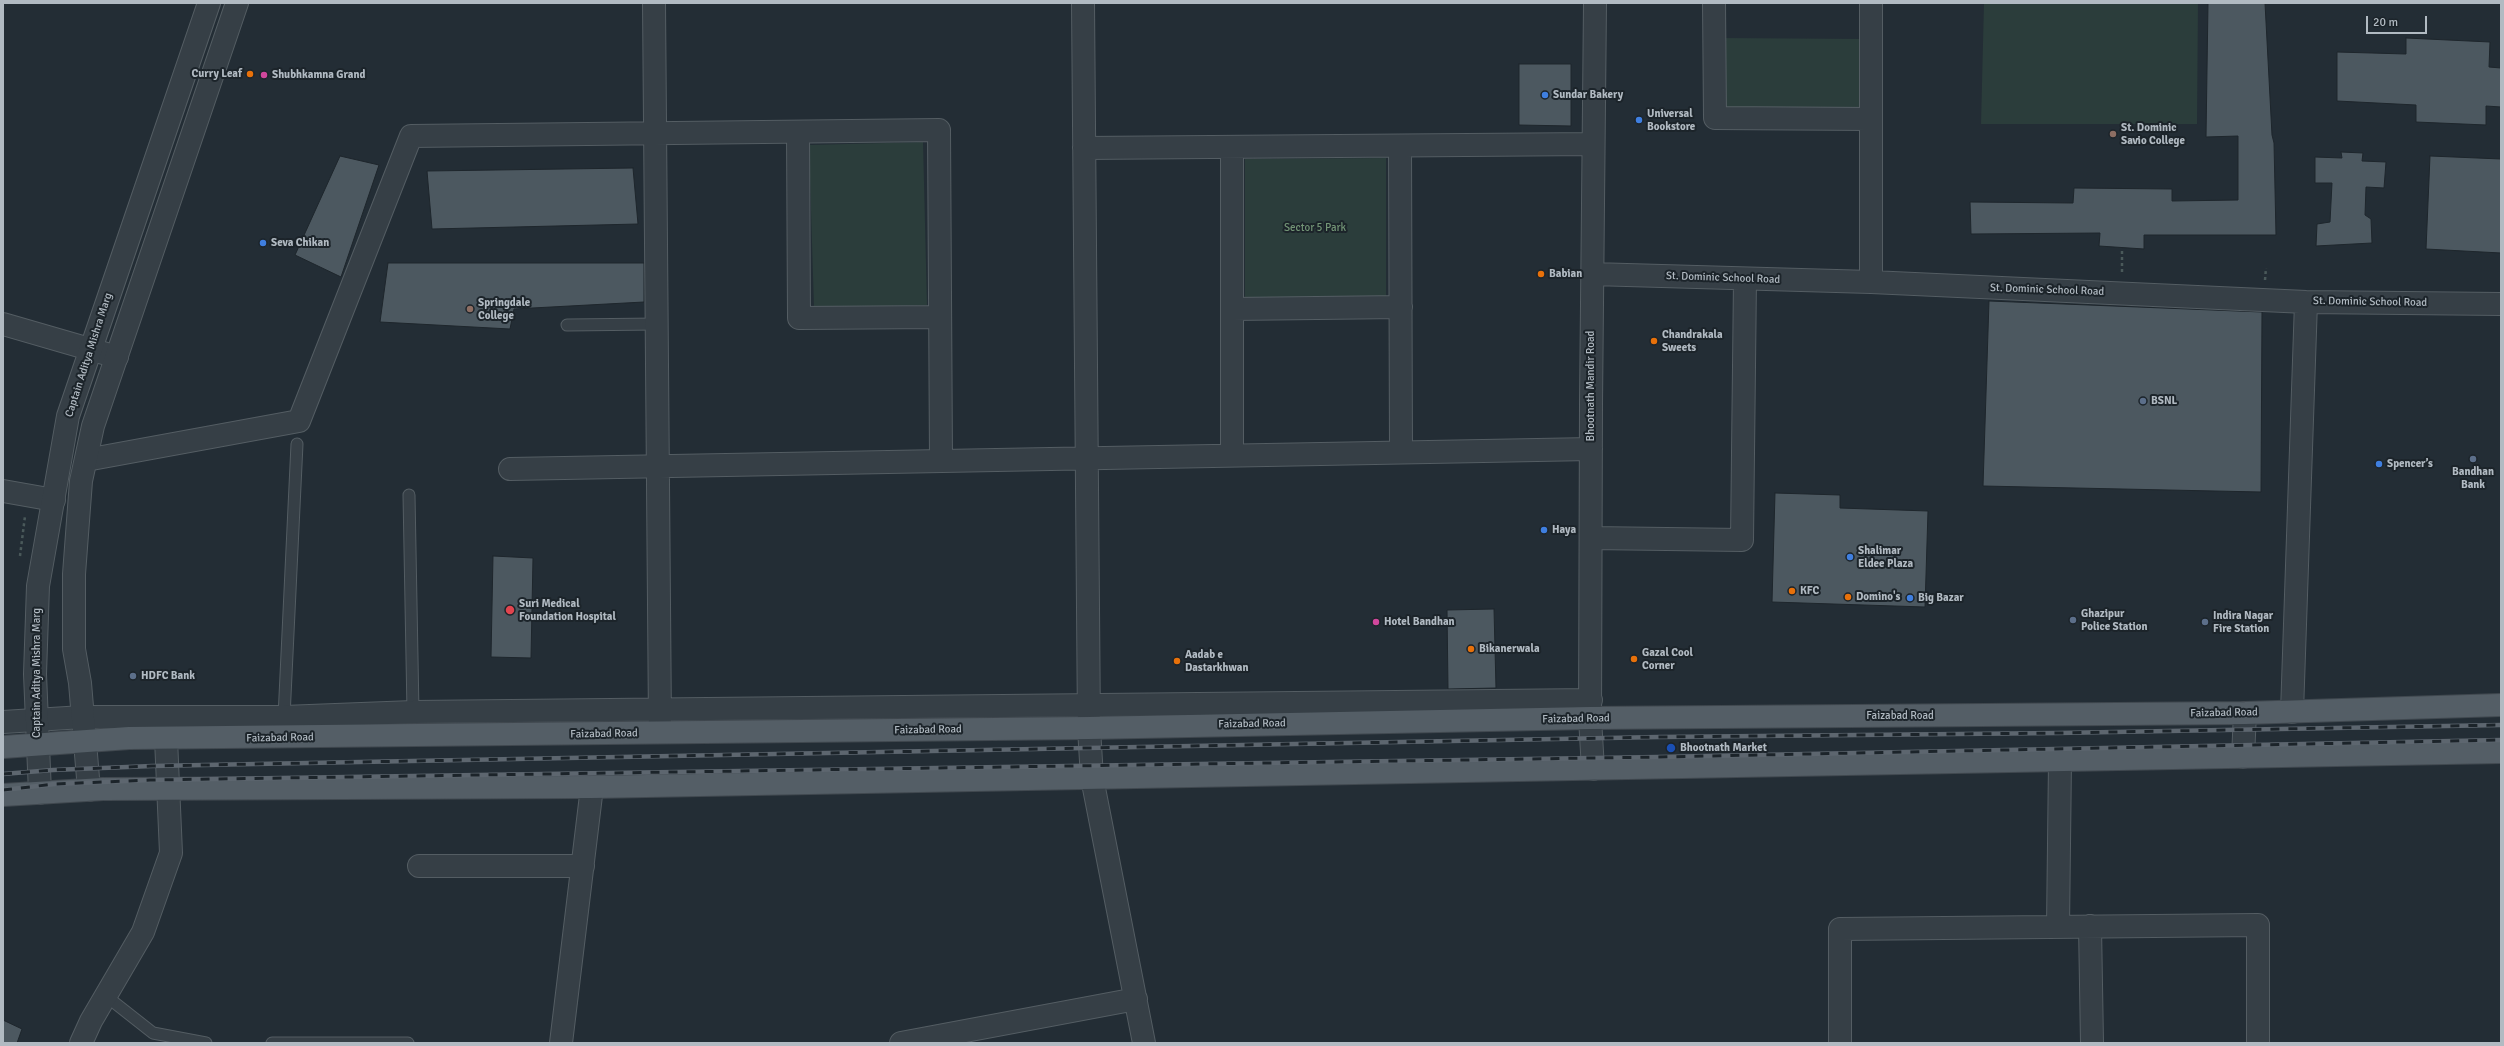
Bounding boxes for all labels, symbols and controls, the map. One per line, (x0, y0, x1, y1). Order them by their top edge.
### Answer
scale bar (2368, 8, 2429, 34)
text: 20 m (2373, 15, 2398, 30)
place label: Curry Leaf (192, 67, 242, 81)
place label: Shubhkamna Grand (272, 68, 365, 82)
marker: Curry Leaf (245, 69, 255, 79)
marker: Shubhkamna Grand (259, 70, 269, 80)
place label: Sundar Bakery (1553, 88, 1623, 102)
marker: Sundar Bakery (1540, 90, 1550, 100)
place label: Universal Bookstore (1647, 107, 1695, 133)
marker: Universal Bookstore (1634, 115, 1644, 125)
place label: St. Dominic Savio College (2121, 121, 2185, 147)
marker: St. Dominic Savio College (2108, 129, 2118, 139)
park label: Sector 5 Park (1284, 221, 1346, 235)
place label: Seva Chikan (271, 236, 329, 250)
marker: Seva Chikan (258, 238, 268, 248)
place label: Babian (1549, 267, 1582, 281)
marker: Babian (1536, 269, 1546, 279)
street label: St. Dominic School Road (1666, 269, 1780, 287)
street label: St. Dominic School Road (1990, 281, 2104, 299)
street label: Captain Aditya Mishra Marg (63, 291, 115, 419)
street label: St. Dominic School Road (2313, 294, 2427, 310)
place label: Springdale College (478, 296, 530, 322)
marker: Springdale College (465, 304, 475, 314)
place label: Chandrakala Sweets (1662, 328, 1723, 354)
street label: Bhootnath Mandir Road (1584, 331, 1598, 441)
marker: Chandrakala Sweets (1649, 336, 1659, 346)
place label: BSNL (2151, 394, 2177, 408)
marker: BSNL (2138, 396, 2148, 406)
marker: Bandhan Bank (2468, 454, 2478, 464)
place label: Spencer’s (2387, 457, 2433, 471)
marker: Spencer’s (2374, 459, 2384, 469)
place label: Bandhan Bank (2452, 465, 2494, 491)
place label: Haya (1552, 523, 1576, 537)
marker: Haya (1539, 525, 1549, 535)
place label: Shalimar Eldee Plaza (1858, 544, 1913, 570)
marker: Shalimar Eldee Plaza (1845, 552, 1855, 562)
place label: KFC (1800, 584, 1819, 598)
marker: KFC (1787, 586, 1797, 596)
place label: Domino's (1856, 590, 1900, 604)
place label: Big Bazar (1918, 591, 1964, 605)
marker: Domino's (1843, 592, 1853, 602)
marker: Big Bazar (1905, 593, 1915, 603)
place label: Suri Medical Foundation Hospital (519, 597, 616, 623)
marker: Suri Medical Foundation Hospital (504, 604, 516, 616)
place label: Ghazipur Police Station (2081, 607, 2148, 633)
street label: Captain Aditya Mishra Marg (30, 608, 44, 738)
place label: Indira Nagar Fire Station (2213, 609, 2273, 635)
place label: Hotel Bandhan (1384, 615, 1455, 629)
marker: Ghazipur Police Station (2068, 615, 2078, 625)
marker: Hotel Bandhan (1371, 617, 1381, 627)
marker: Indira Nagar Fire Station (2200, 617, 2210, 627)
place label: Bikanerwala (1479, 642, 1540, 656)
marker: Bikanerwala (1466, 644, 1476, 654)
place label: Gazal Cool Corner (1642, 646, 1693, 672)
place label: Aadab e Dastarkhwan (1185, 648, 1248, 674)
marker: Gazal Cool Corner (1629, 654, 1639, 664)
marker: Aadab e Dastarkhwan (1172, 656, 1182, 666)
place label: HDFC Bank (141, 669, 195, 683)
marker: HDFC Bank (128, 671, 138, 681)
street label: Faizabad Road (2190, 706, 2258, 720)
street label: Faizabad Road (1866, 709, 1934, 723)
street label: Faizabad Road (1542, 712, 1610, 726)
street label: Faizabad Road (1218, 717, 1286, 731)
street label: Faizabad Road (894, 723, 962, 737)
street label: Faizabad Road (570, 727, 638, 741)
street label: Faizabad Road (246, 731, 314, 745)
place label: Bhootnath Market (1680, 741, 1767, 755)
marker: Bhootnath Market (1665, 742, 1677, 754)

